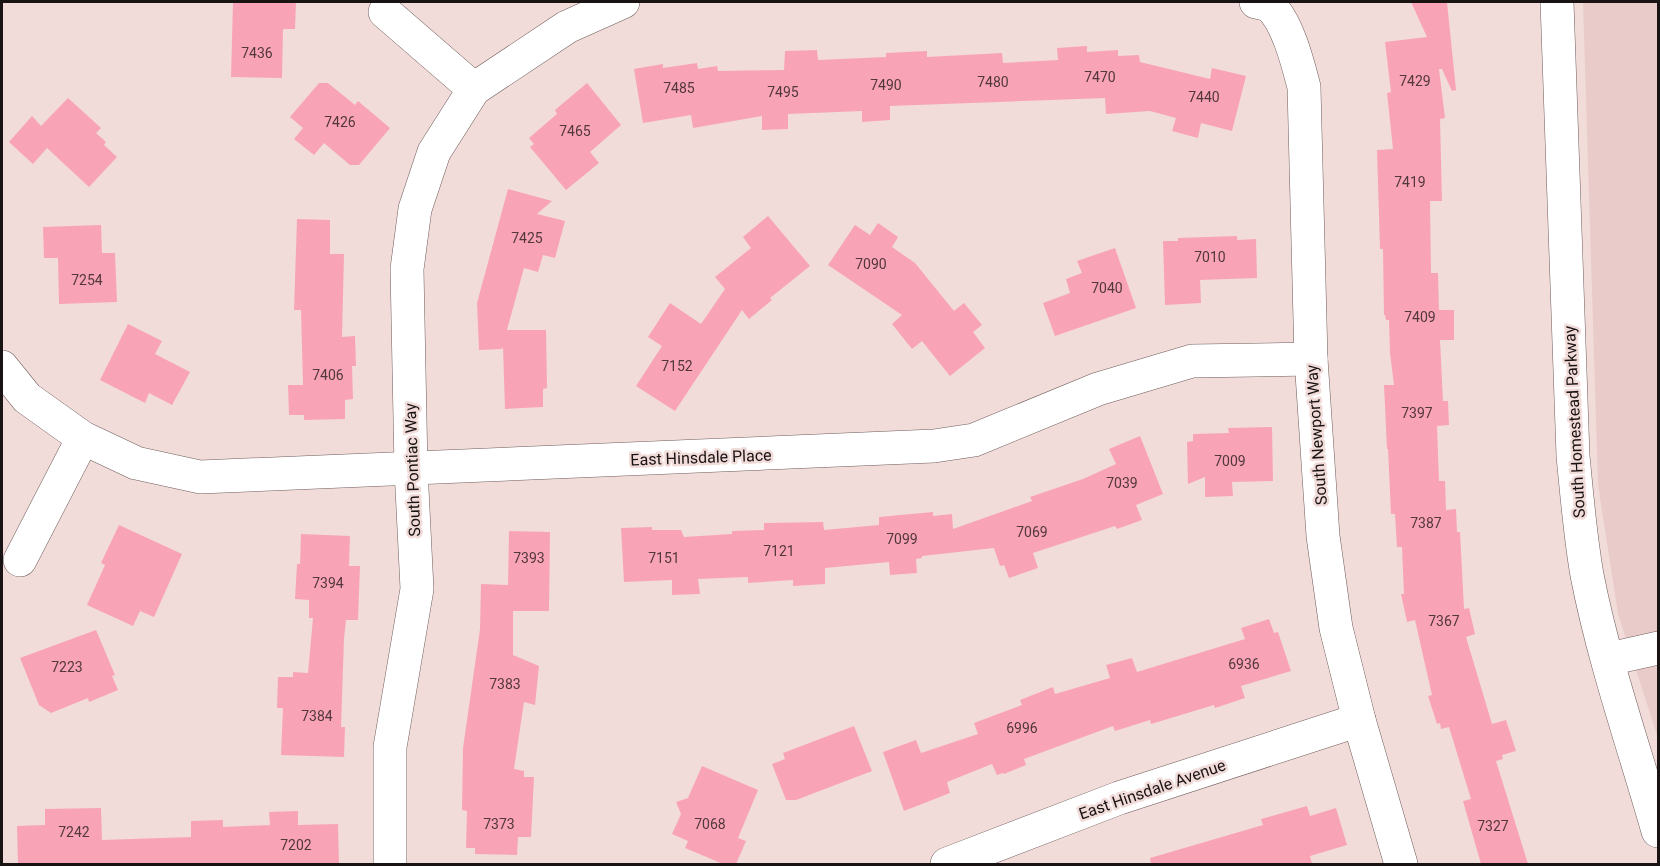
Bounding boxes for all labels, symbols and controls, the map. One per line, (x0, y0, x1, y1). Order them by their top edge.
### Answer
house number: 7436 (241, 45, 273, 61)
house number: 7470 (1084, 69, 1116, 85)
house number: 7429 (1399, 73, 1431, 89)
house number: 7480 (977, 74, 1009, 90)
house number: 7490 (870, 77, 902, 93)
house number: 7485 (663, 80, 695, 96)
house number: 7495 (767, 84, 799, 100)
house number: 7440 (1188, 89, 1220, 105)
house number: 7426 (324, 114, 356, 130)
house number: 7465 (559, 123, 591, 139)
house number: 7419 (1394, 174, 1426, 190)
house number: 7425 (511, 230, 543, 246)
house number: 7010 (1194, 249, 1226, 265)
house number: 7090 (855, 256, 887, 272)
house number: 7254 (71, 272, 103, 288)
house number: 7040 (1091, 280, 1123, 296)
house number: 7409 (1404, 309, 1436, 325)
street label: South Homestead Parkway (1560, 325, 1589, 519)
house number: 7152 (661, 358, 693, 374)
street label: South Newport Way (1302, 364, 1331, 506)
house number: 7406 (312, 367, 344, 383)
street label: South Pontiac Way (401, 402, 424, 537)
house number: 7397 (1401, 405, 1433, 421)
street label: East Hinsdale Place (630, 446, 772, 469)
house number: 7009 (1214, 453, 1246, 469)
house number: 7039 (1106, 475, 1138, 491)
house number: 7387 (1410, 515, 1442, 531)
house number: 7069 (1016, 524, 1048, 540)
house number: 7099 (886, 531, 918, 547)
house number: 7121 (763, 543, 795, 559)
house number: 7393 (513, 550, 545, 566)
house number: 7151 (648, 550, 680, 566)
house number: 7394 (312, 575, 344, 591)
house number: 7367 (1428, 613, 1460, 629)
house number: 6936 (1228, 656, 1260, 672)
house number: 7223 (51, 659, 83, 675)
house number: 7383 (489, 676, 521, 692)
house number: 7384 (301, 708, 333, 724)
house number: 6996 (1006, 720, 1038, 736)
street label: East Hinsdale Avenue (1076, 755, 1228, 824)
house number: 7373 (483, 816, 515, 832)
house number: 7068 (694, 816, 726, 832)
house number: 7327 (1477, 818, 1509, 834)
house number: 7242 (58, 824, 90, 840)
house number: 7202 (280, 837, 312, 853)

